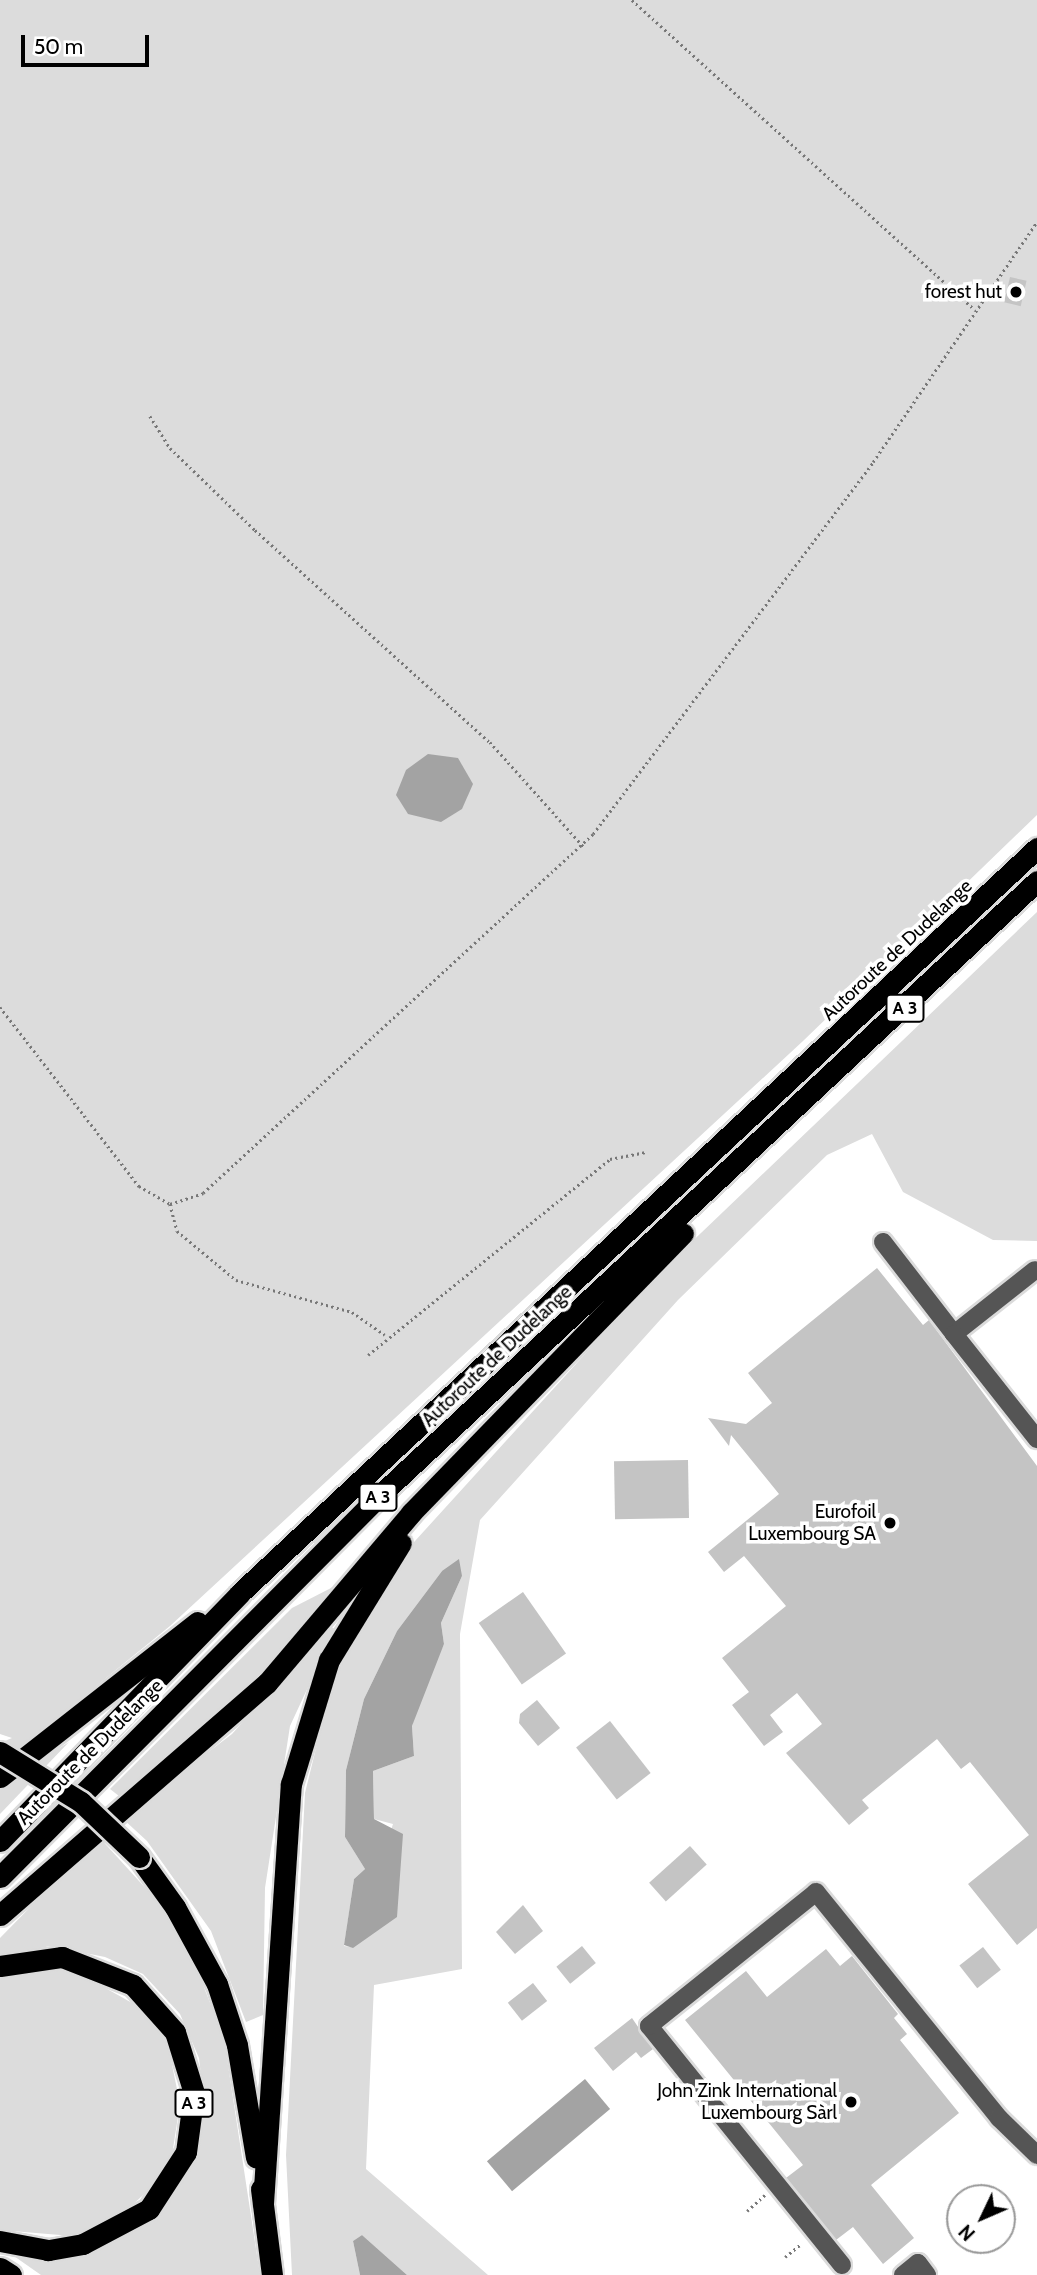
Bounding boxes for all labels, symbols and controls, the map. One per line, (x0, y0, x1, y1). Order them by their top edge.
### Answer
scale bar (24, 21, 152, 65)
text: 50 m (34, 34, 83, 59)
place label: forest hut (925, 281, 1002, 303)
marker: forest hut (1008, 284, 1024, 300)
street label: Autoroute de Dudelange (817, 875, 977, 1025)
road number: A 3 (884, 993, 926, 1023)
street label: Autoroute de Dudelange (417, 1281, 577, 1431)
road number: A 3 (357, 1482, 399, 1512)
place label: Eurofoil Luxembourg SA (748, 1501, 876, 1545)
marker: Eurofoil Luxembourg SA (882, 1515, 898, 1531)
street label: Autoroute de Dudelange (12, 1674, 168, 1830)
place label: John Zink International Luxembourg Sàrl (657, 2080, 837, 2124)
road number: A 3 (173, 2088, 215, 2118)
marker: John Zink International Luxembourg Sàrl (843, 2094, 859, 2110)
north arrow (946, 2184, 1016, 2254)
text: N (954, 2220, 980, 2245)

